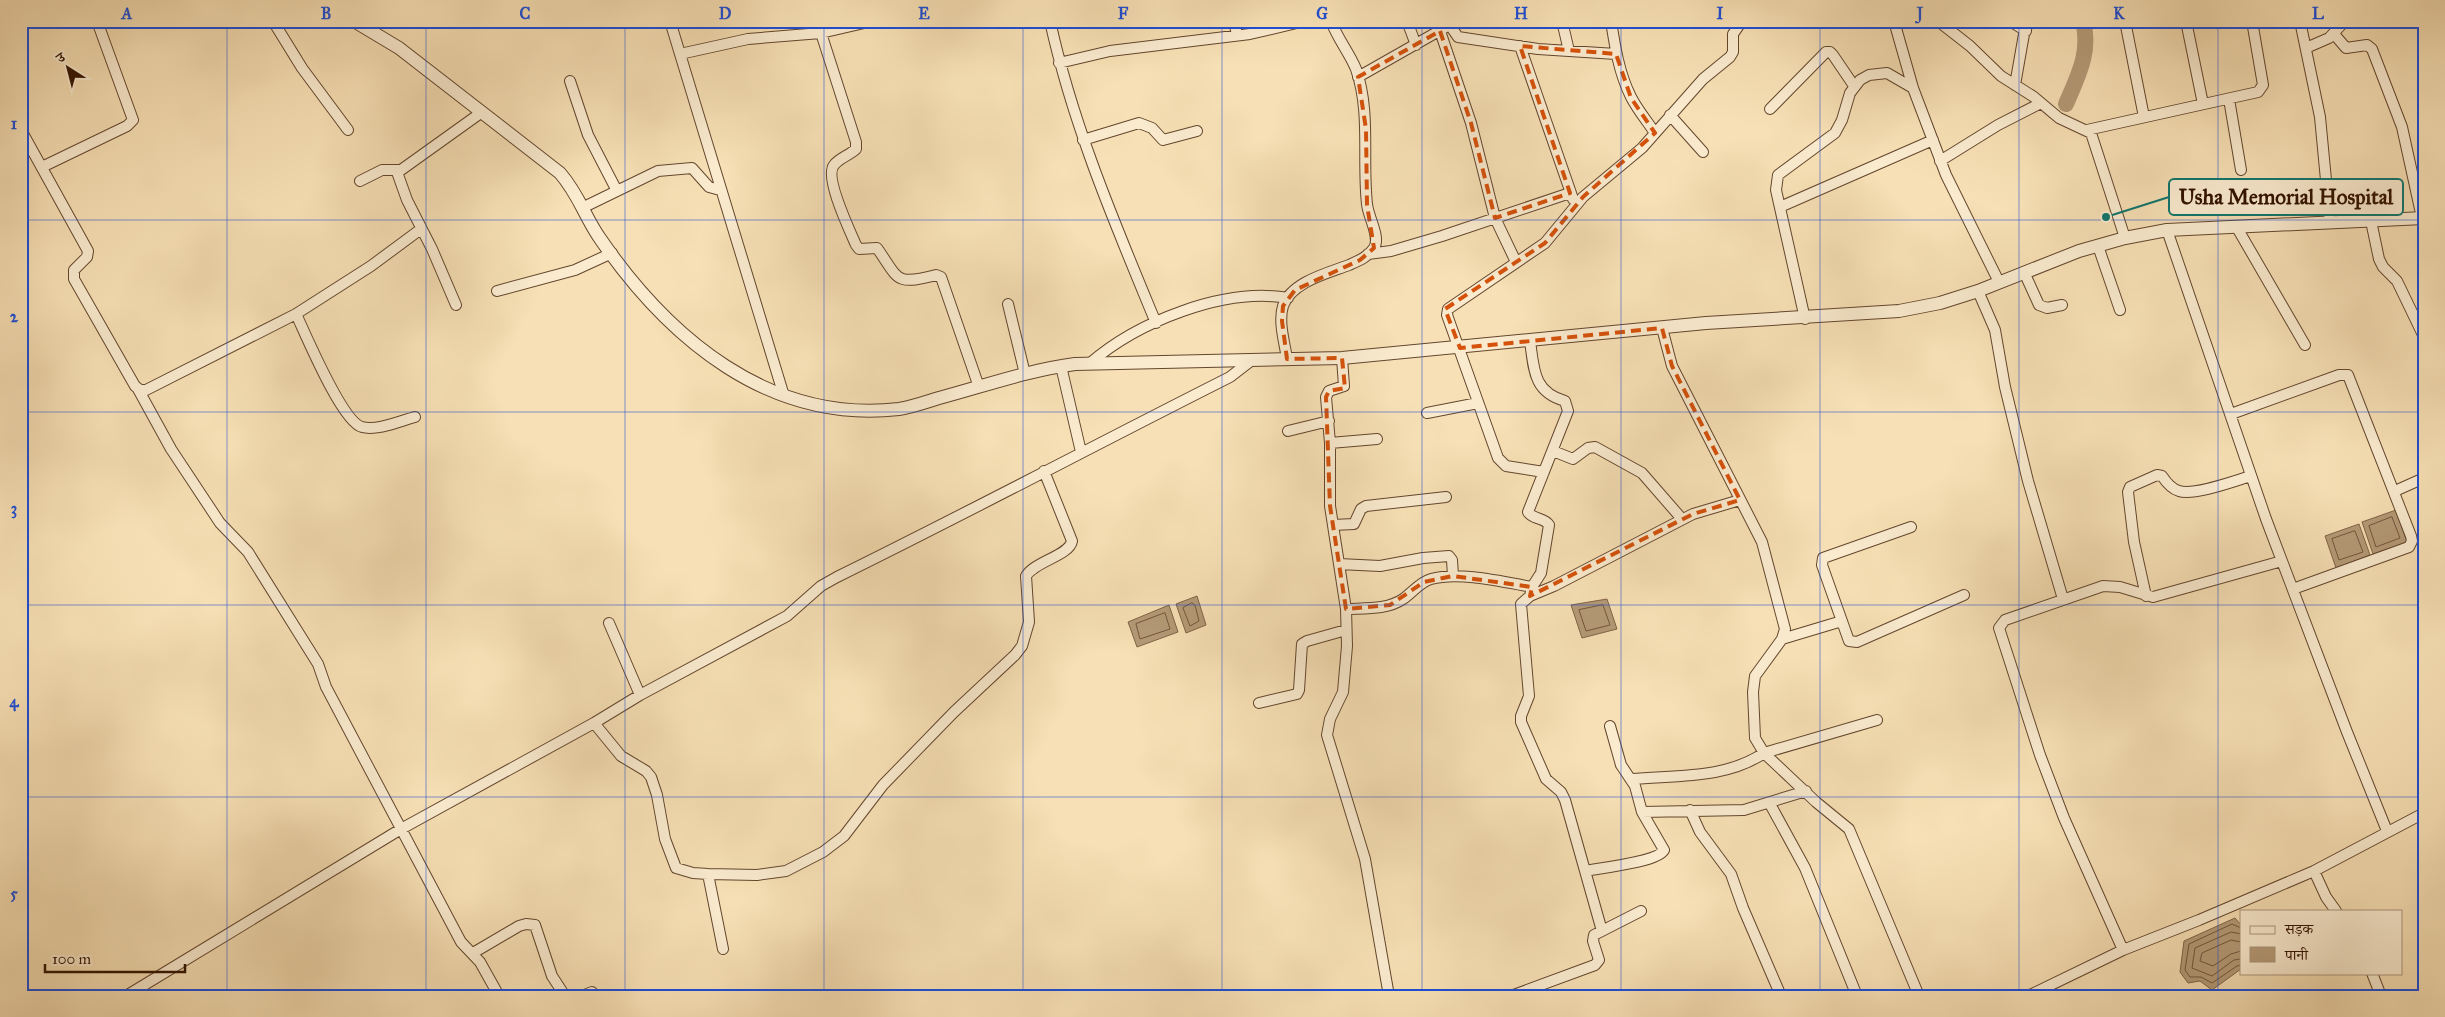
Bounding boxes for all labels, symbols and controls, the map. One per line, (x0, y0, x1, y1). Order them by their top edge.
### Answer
text: A (121, 4, 133, 23)
text: B (321, 4, 331, 23)
text: C (520, 4, 531, 23)
text: D (719, 4, 732, 23)
text: E (918, 4, 930, 23)
text: F (1118, 4, 1129, 23)
text: G (1316, 4, 1328, 23)
text: H (1514, 4, 1528, 23)
text: I (1717, 4, 1724, 23)
text: J (1915, 4, 1924, 24)
text: K (2113, 4, 2125, 23)
text: L (2312, 4, 2324, 23)
north arrow (42, 42, 92, 92)
text: उ (52, 48, 69, 67)
text: 1 (11, 114, 18, 133)
callout: Usha Memorial Hospital (2169, 179, 2403, 215)
text: Usha Memorial Hospital (2179, 184, 2395, 210)
text: 2 (10, 307, 19, 326)
text: 3 (11, 499, 17, 519)
text: 4 (10, 692, 20, 712)
text: 5 (10, 884, 18, 903)
legend (2240, 910, 2402, 974)
text: सड़क (2284, 920, 2314, 938)
scale bar (45, 942, 185, 974)
text: पानी (2284, 946, 2309, 964)
text: 100 m (52, 950, 92, 968)

